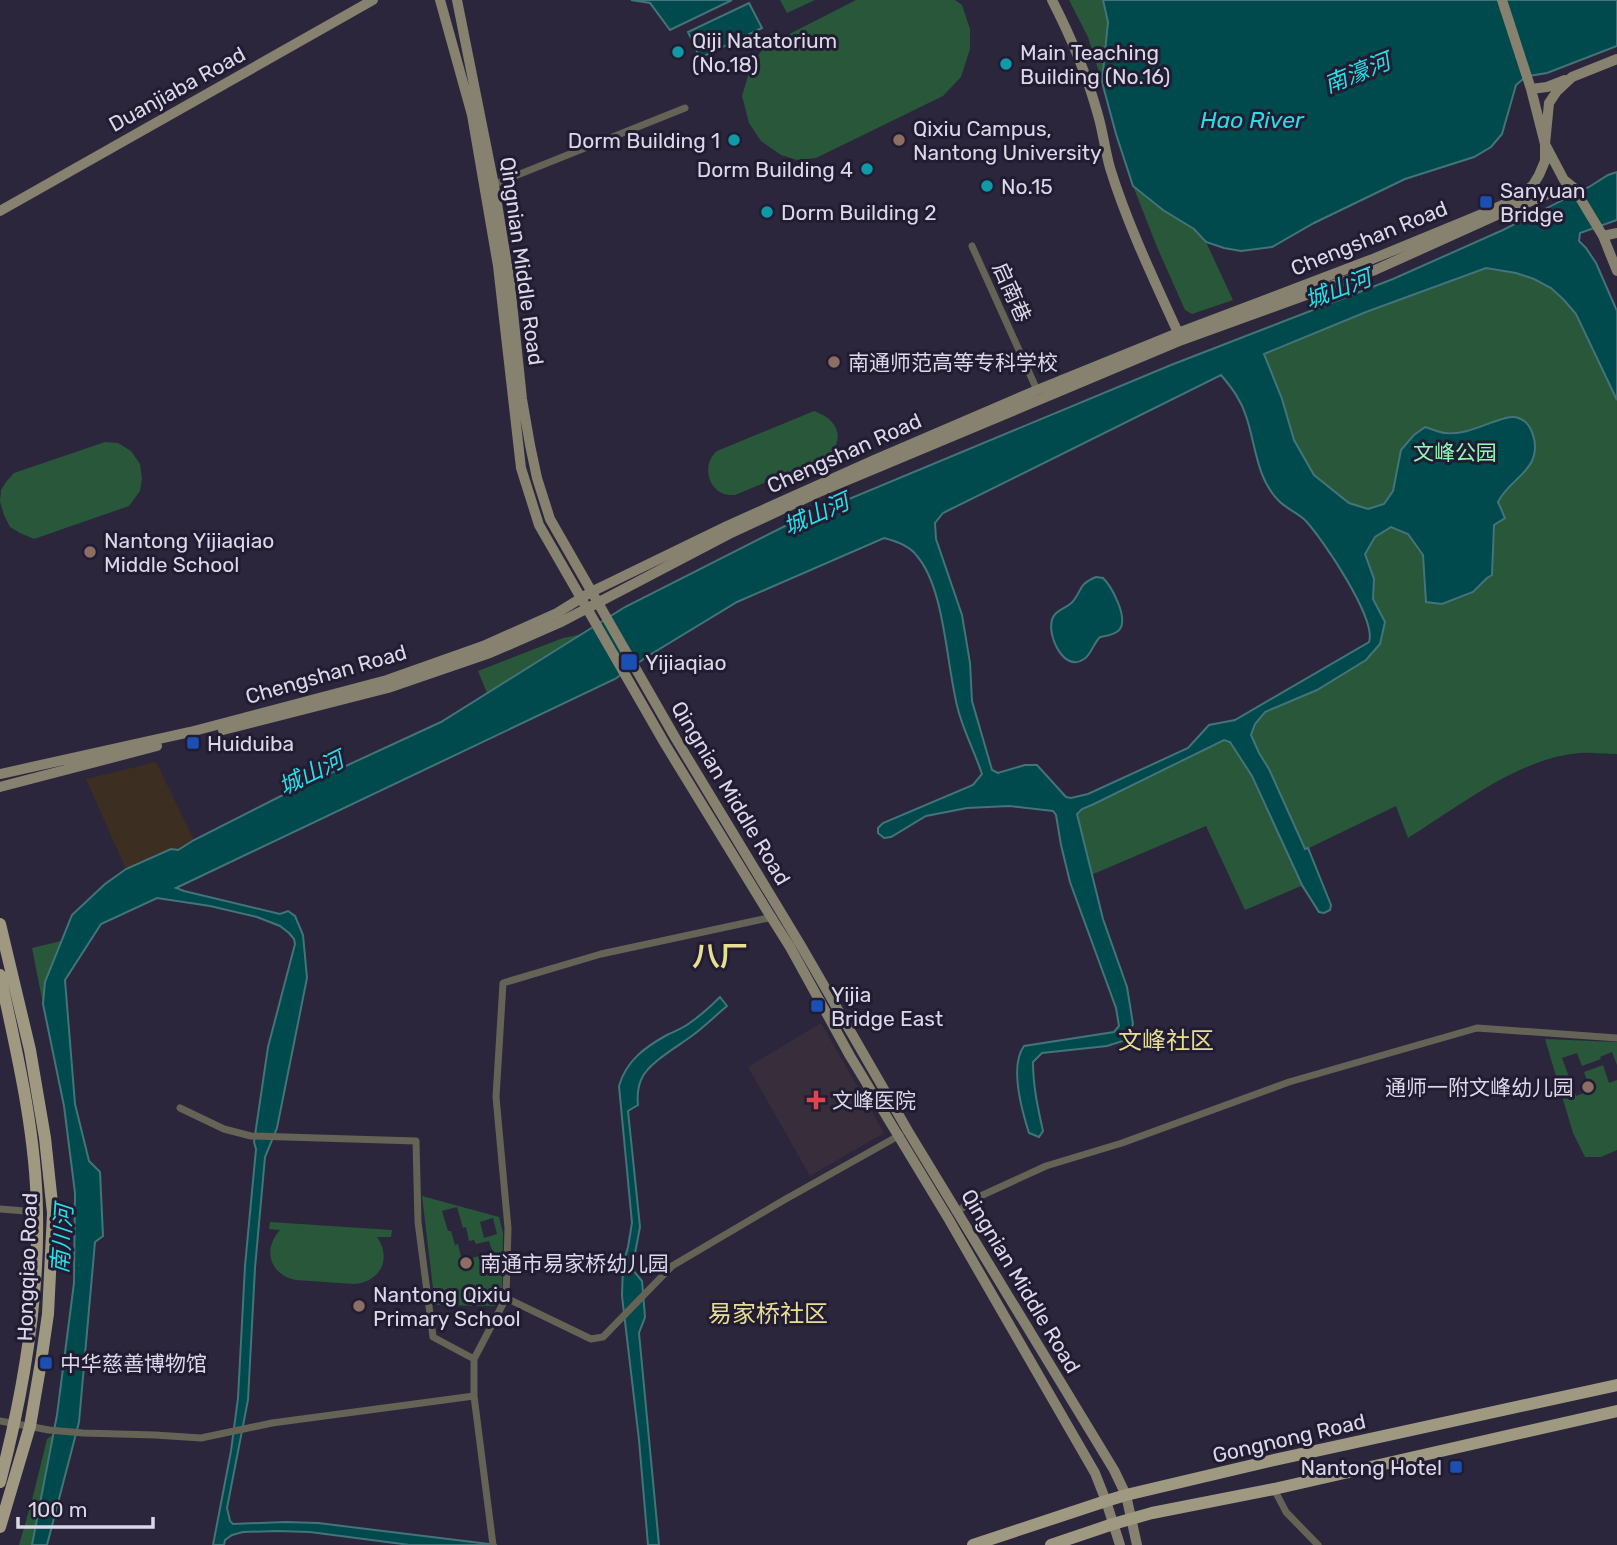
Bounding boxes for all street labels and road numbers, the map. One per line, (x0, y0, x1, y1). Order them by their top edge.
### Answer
street label: Duanjiaba Road (104, 41, 250, 137)
street label: Qingnian Middle Road (495, 155, 549, 367)
street label: Chengshan Road (1287, 195, 1451, 281)
street label: 启南巷 (988, 258, 1036, 326)
street label: Chengshan Road (763, 408, 925, 498)
street label: Chengshan Road (243, 639, 409, 709)
street label: Qingnian Middle Road (666, 696, 796, 890)
street label: Qingnian Middle Road (956, 1184, 1086, 1378)
street label: Hongqiao Road (12, 1192, 42, 1342)
street label: Gongnong Road (1210, 1408, 1368, 1468)

